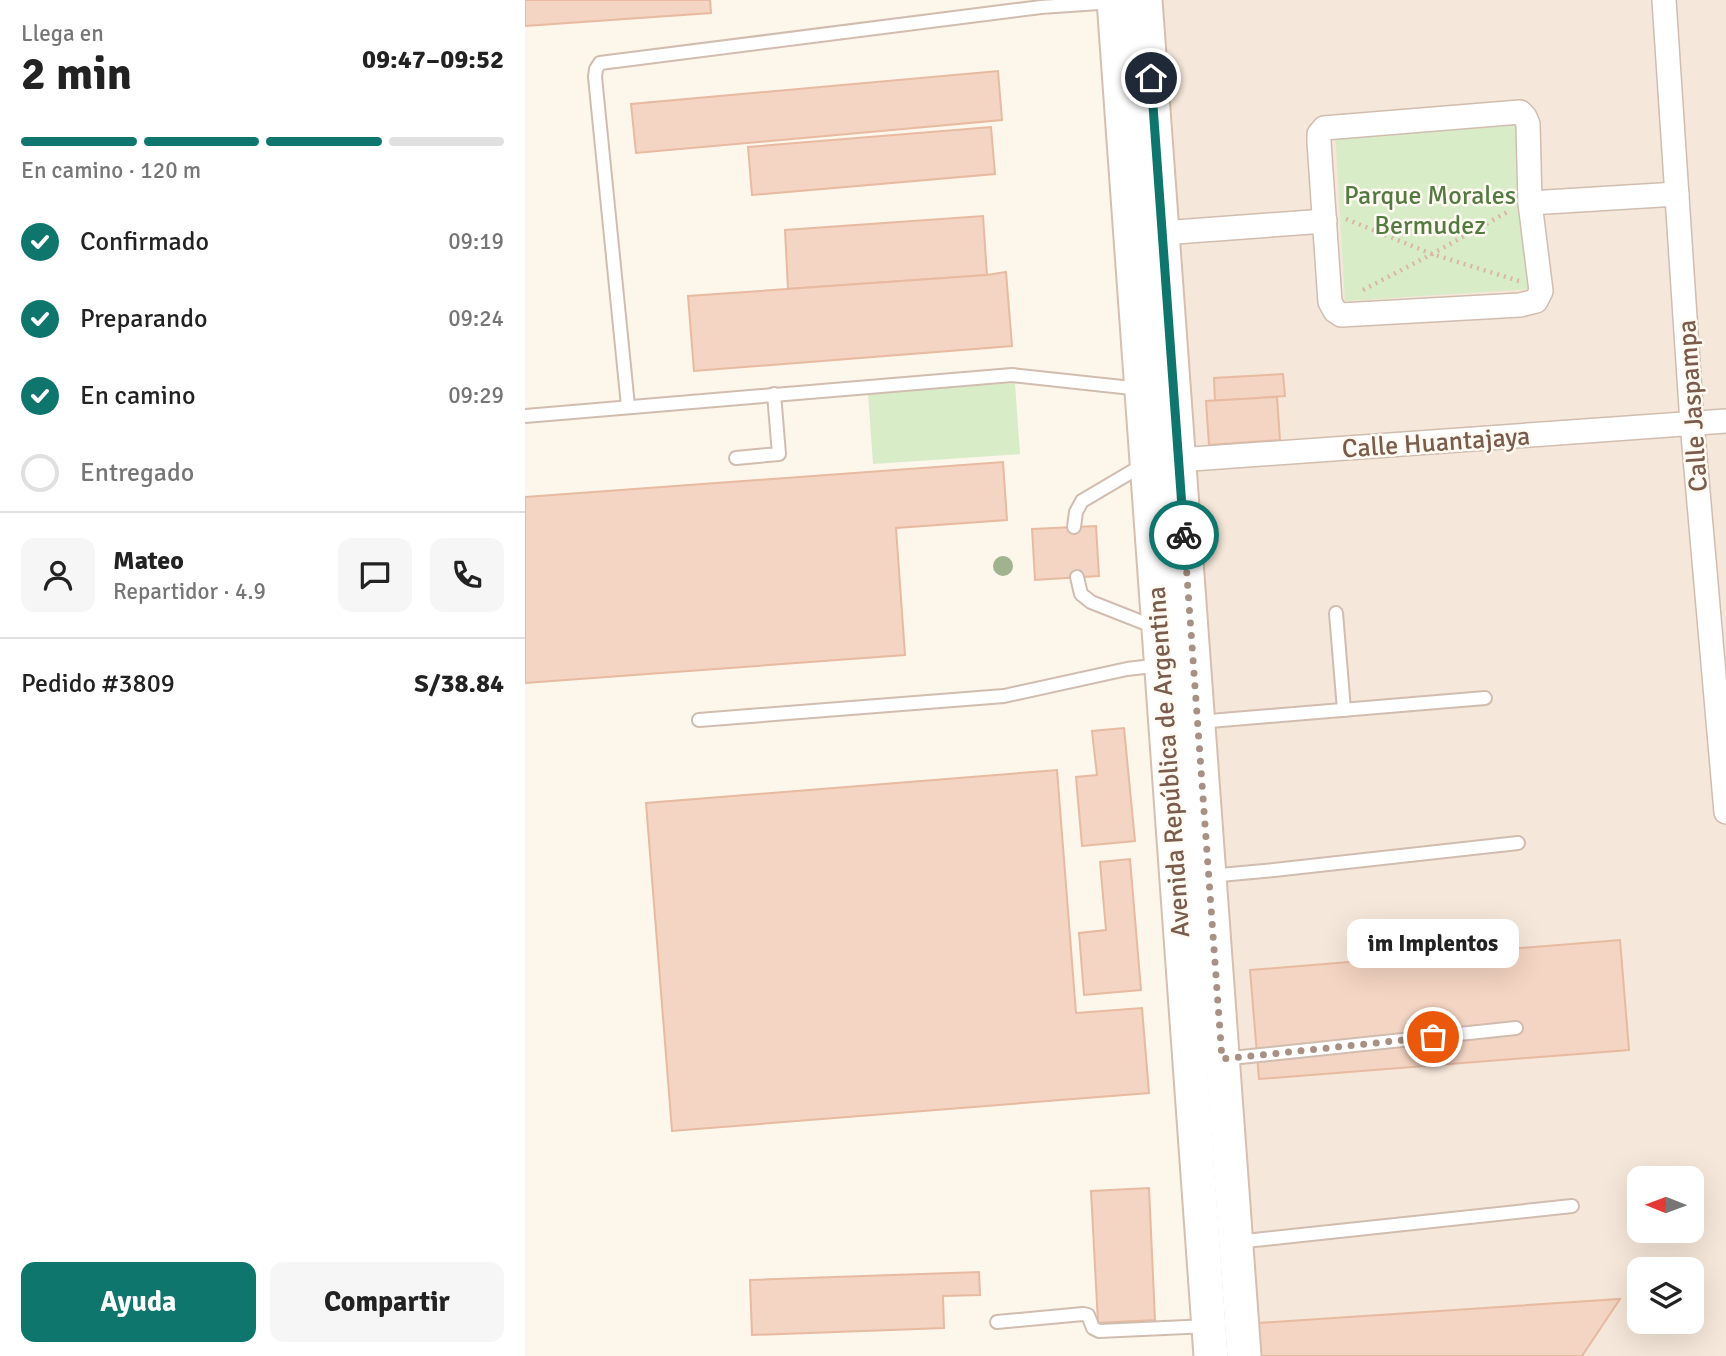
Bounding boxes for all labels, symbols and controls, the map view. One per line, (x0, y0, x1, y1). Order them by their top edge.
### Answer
text: Llega en (21, 19, 104, 48)
text: 09:47–09:52 (362, 44, 504, 76)
text: 2 min (21, 46, 132, 102)
pin (1121, 48, 1181, 108)
icon: home (1132, 59, 1170, 97)
text: En camino · 120 m (21, 156, 201, 185)
park label: Parque Morales Bermudez (1344, 180, 1516, 242)
icon: check (21, 223, 59, 261)
text: Confirmado (80, 226, 209, 258)
text: 09:19 (448, 227, 504, 256)
icon: check (21, 300, 59, 338)
text: Preparando (80, 303, 207, 335)
text: 09:24 (448, 304, 504, 333)
street label: Calle Jaspampa (1671, 319, 1715, 493)
icon: check (21, 377, 59, 415)
text: En camino (80, 380, 196, 412)
text: 09:29 (448, 381, 504, 410)
street label: Calle Huantajaya (1341, 420, 1531, 466)
text: Entregado (80, 457, 194, 489)
courier (1149, 500, 1219, 570)
icon: bike (1165, 516, 1203, 554)
button: person (21, 538, 95, 612)
button: chat (338, 538, 412, 612)
button: phone (430, 538, 504, 612)
text: Mateo (113, 545, 184, 577)
text: Repartidor · 4.9 (113, 577, 266, 606)
street label: Avenida República de Argentina (1141, 585, 1197, 939)
text: Pedido #3809 (21, 668, 175, 700)
text: S/38.84 (414, 668, 504, 700)
callout: im Implentos (1347, 918, 1519, 967)
text: im Implentos (1368, 929, 1498, 958)
pin (1403, 1007, 1463, 1067)
icon: bag (1414, 1018, 1452, 1056)
north arrow (1627, 1166, 1705, 1242)
map controls (1627, 1166, 1704, 1334)
button: layers (1627, 1257, 1704, 1334)
button: Ayuda (21, 1262, 256, 1342)
button: Compartir (270, 1262, 504, 1342)

